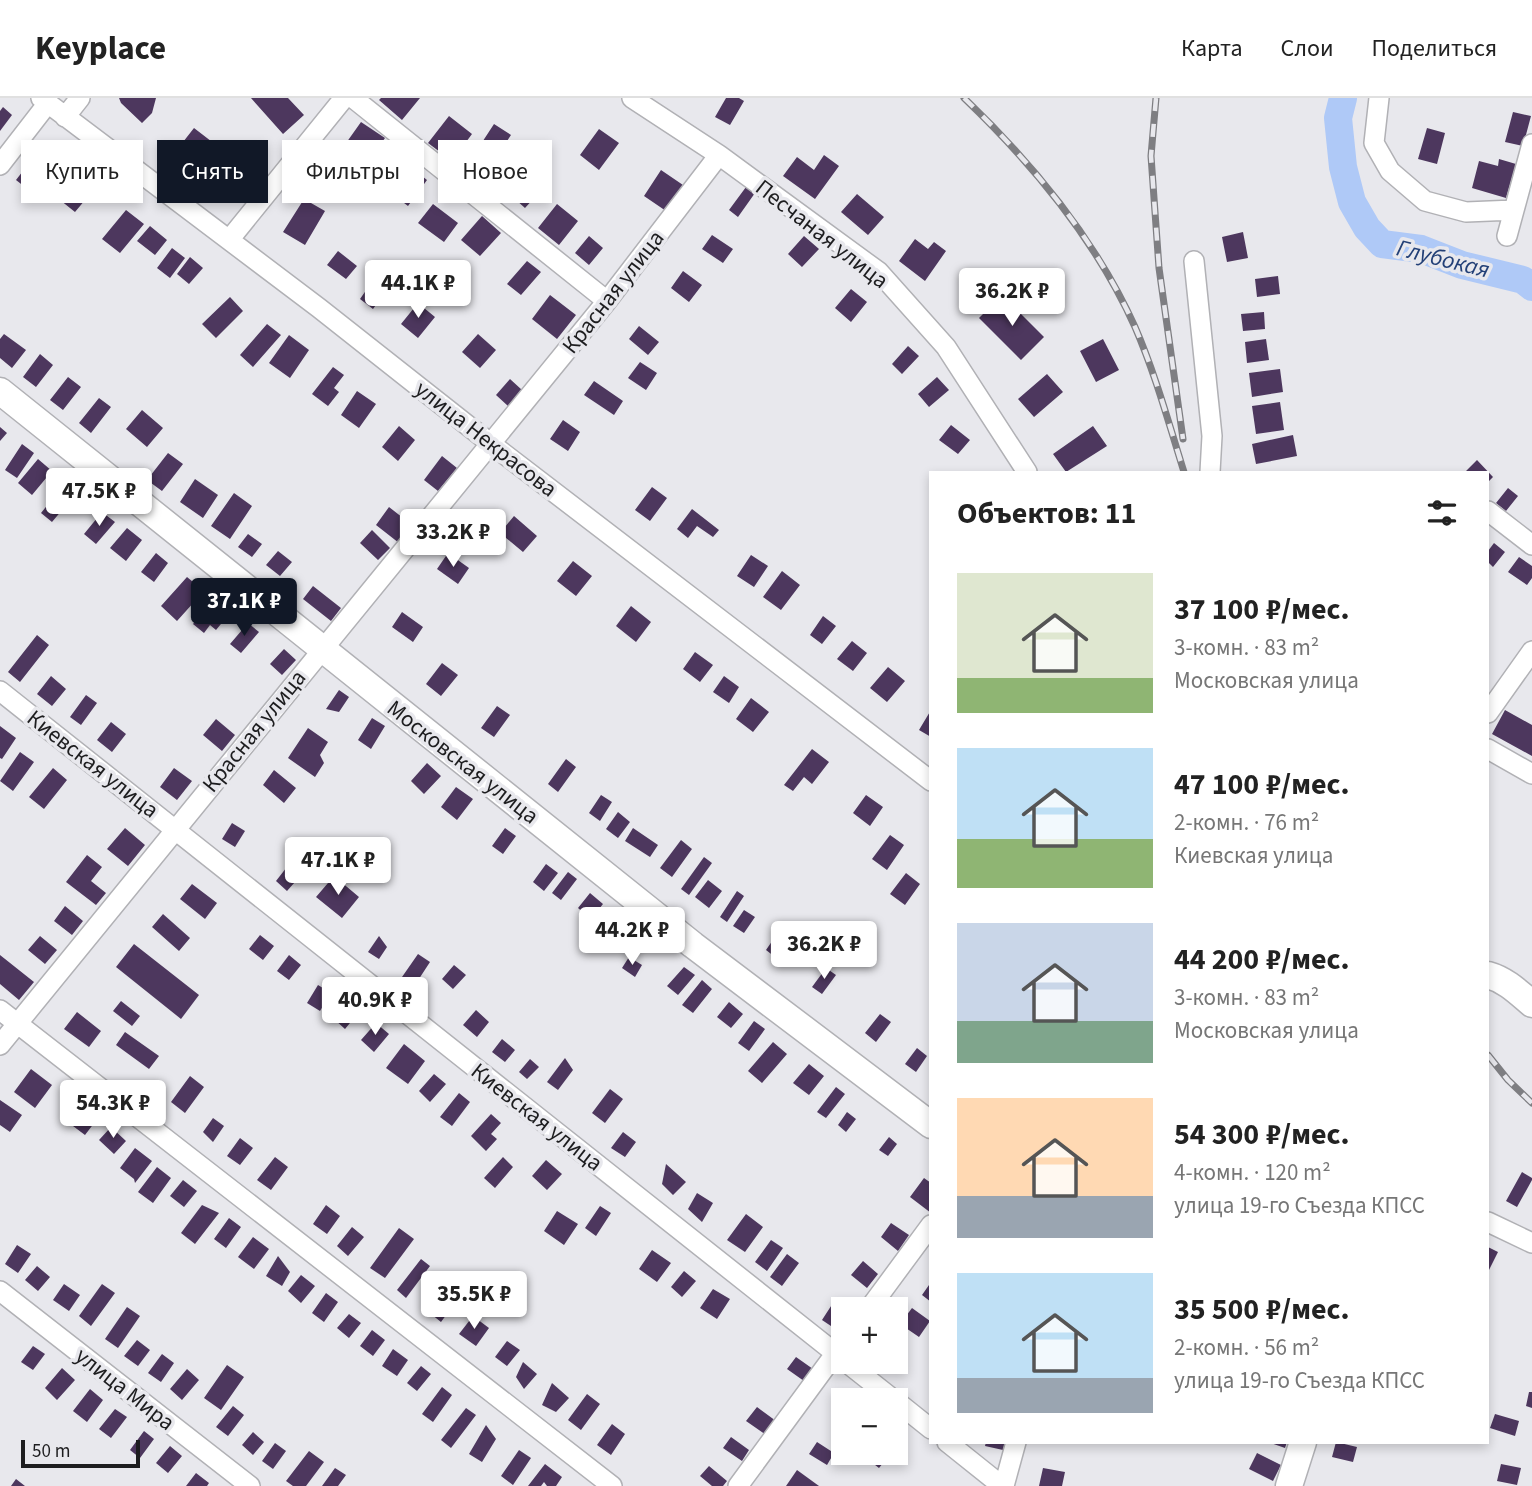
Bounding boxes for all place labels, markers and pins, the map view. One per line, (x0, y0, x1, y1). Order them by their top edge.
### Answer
pin: 44.1K ₽ (353, 260, 483, 320)
pin: 36.2K ₽ (947, 268, 1077, 328)
pin: 47.5K ₽ (34, 468, 164, 528)
pin: 33.2K ₽ (388, 510, 518, 569)
pin: 37.1K ₽ (179, 578, 309, 638)
pin: 47.1K ₽ (273, 838, 403, 897)
pin: 44.2K ₽ (567, 908, 697, 967)
pin: 36.2K ₽ (759, 922, 889, 981)
pin: 40.9K ₽ (310, 978, 440, 1037)
pin: 54.3K ₽ (48, 1080, 178, 1140)
pin: 35.5K ₽ (409, 1272, 539, 1331)

